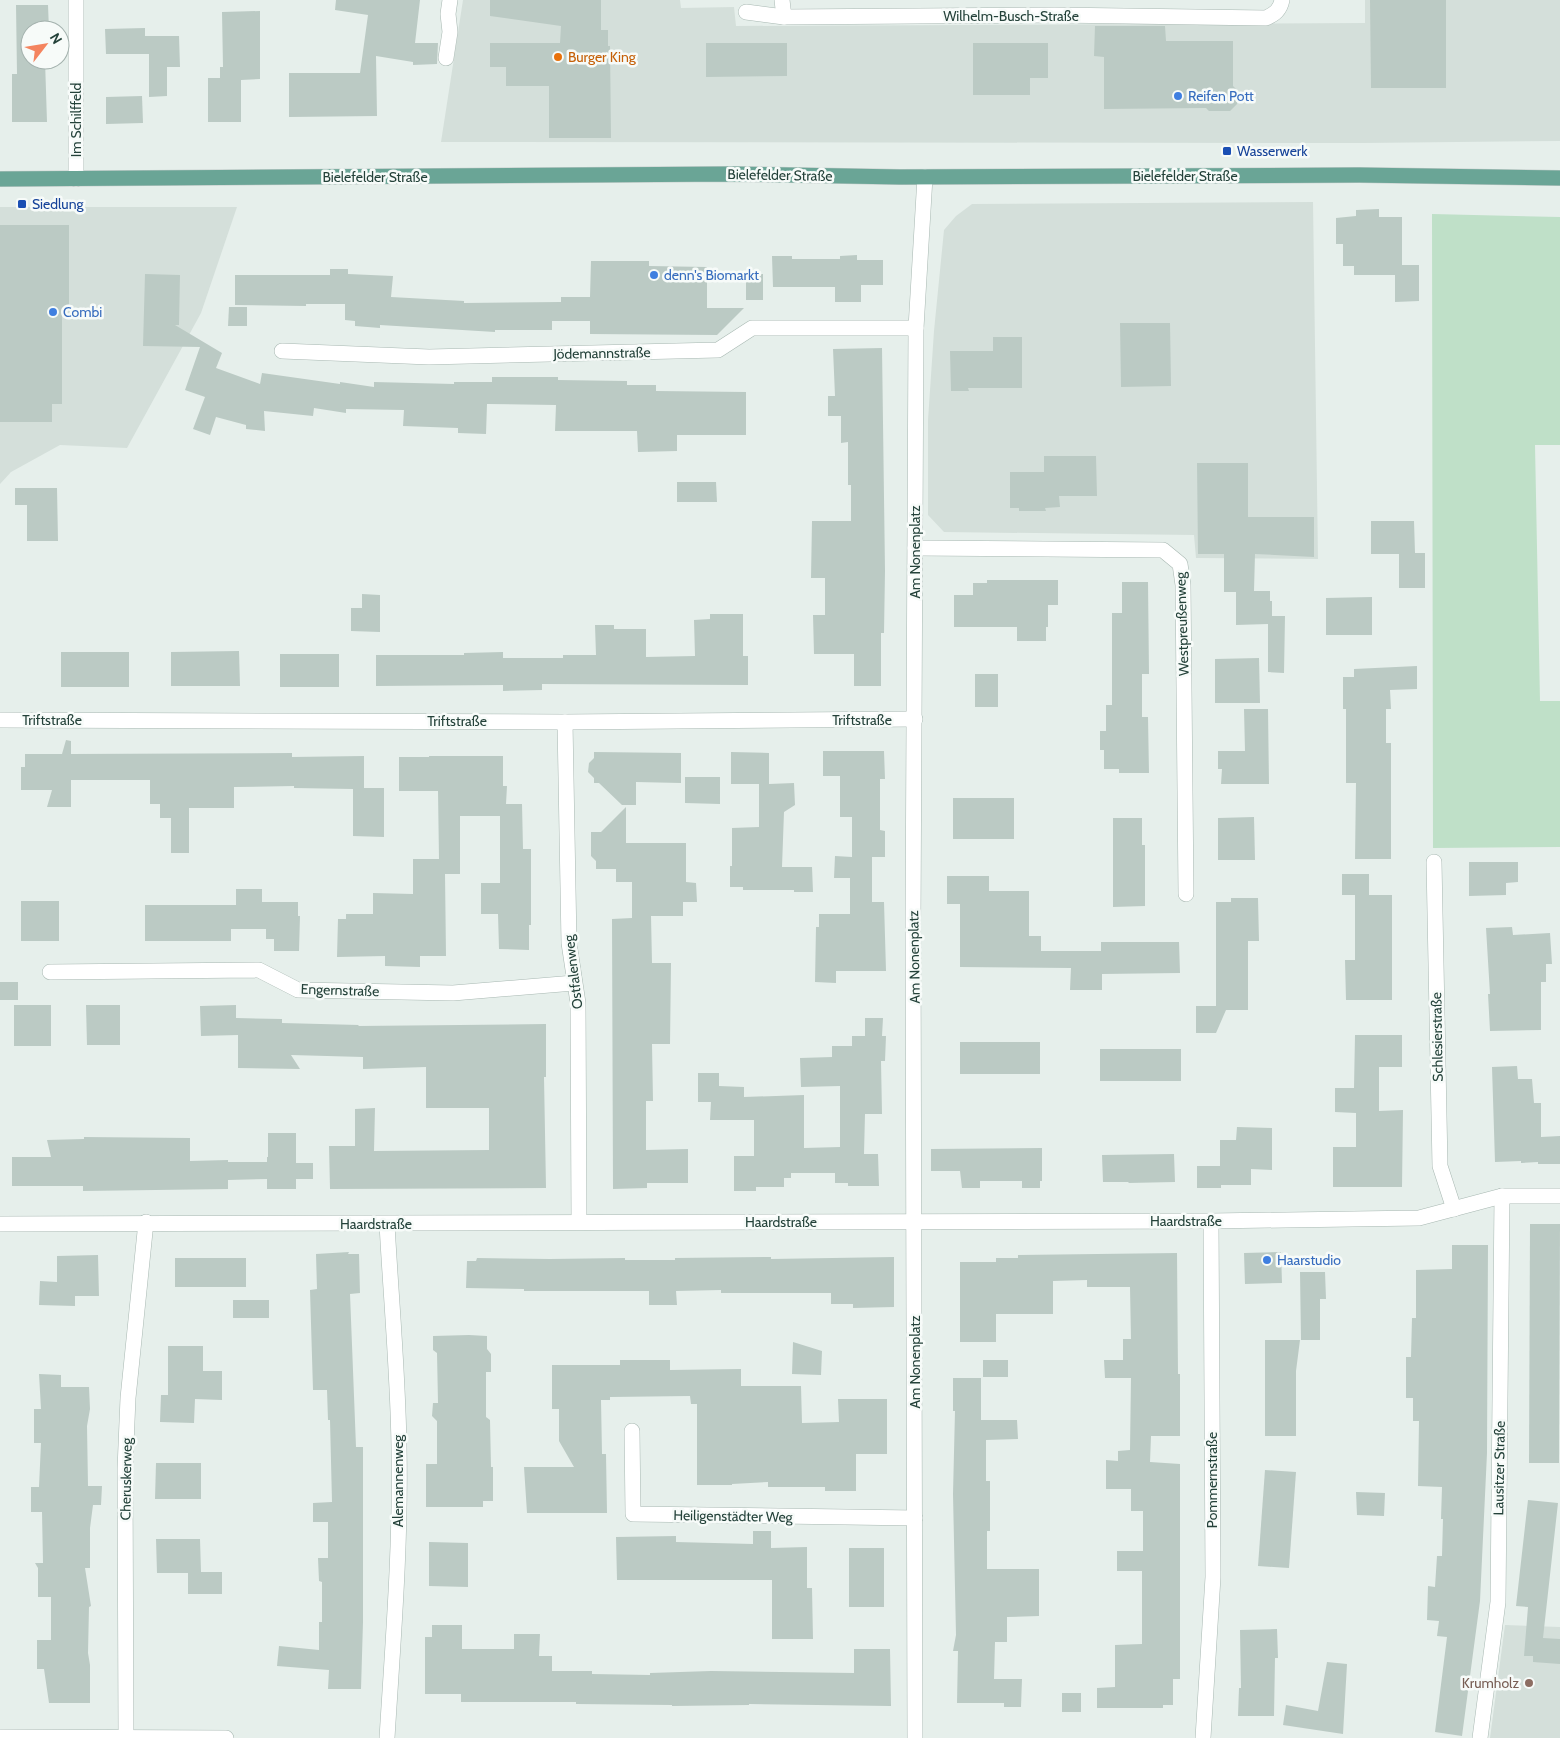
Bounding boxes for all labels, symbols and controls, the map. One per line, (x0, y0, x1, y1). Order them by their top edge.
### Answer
street label: Wilhelm-Busch-Straße (943, 7, 1079, 25)
north arrow (20, 20, 70, 70)
text: N (46, 29, 66, 47)
place label: Burger King (568, 48, 637, 66)
marker: Burger King (552, 51, 564, 63)
street label: Im Schilffeld (67, 83, 85, 157)
place label: Reifen Pott (1188, 87, 1254, 105)
marker: Reifen Pott (1172, 90, 1184, 102)
place label: Wasserwerk (1237, 142, 1308, 160)
marker: Wasserwerk (1221, 145, 1233, 157)
street label: Bielefelder Straße (727, 165, 833, 185)
street label: Bielefelder Straße (1132, 167, 1238, 185)
street label: Bielefelder Straße (322, 168, 428, 186)
place label: Siedlung (32, 195, 84, 213)
marker: Siedlung (16, 198, 28, 210)
place label: denn's Biomarkt (664, 266, 759, 284)
marker: denn's Biomarkt (648, 269, 660, 281)
place label: Combi (63, 303, 102, 321)
marker: Combi (47, 306, 59, 318)
street label: Jödemannstraße (552, 343, 651, 363)
street label: Am Nonenplatz (906, 505, 924, 599)
street label: Westpreußenweg (1171, 571, 1193, 676)
street label: Triftstraße (22, 711, 82, 729)
street label: Triftstraße (832, 711, 892, 729)
street label: Triftstraße (427, 712, 487, 730)
street label: Am Nonenplatz (904, 910, 924, 1004)
street label: Ostfalenweg (559, 933, 586, 1010)
street label: Engernstraße (300, 980, 380, 1000)
street label: Schlesierstraße (1427, 992, 1447, 1082)
street label: Haardstraße (1150, 1212, 1222, 1230)
street label: Haardstraße (745, 1213, 817, 1231)
street label: Haardstraße (340, 1215, 412, 1233)
place label: Haarstudio (1277, 1251, 1341, 1269)
marker: Haarstudio (1261, 1254, 1273, 1266)
street label: Am Nonenplatz (906, 1315, 924, 1409)
street label: Lausitzer Straße (1489, 1421, 1509, 1515)
street label: Pommernstraße (1203, 1432, 1221, 1528)
street label: Alemannenweg (389, 1434, 407, 1527)
street label: Cheruskerweg (116, 1436, 136, 1521)
street label: Heiligenstädter Weg (673, 1506, 794, 1526)
place label: Krumholz (1462, 1674, 1519, 1692)
marker: Krumholz (1523, 1677, 1535, 1689)

